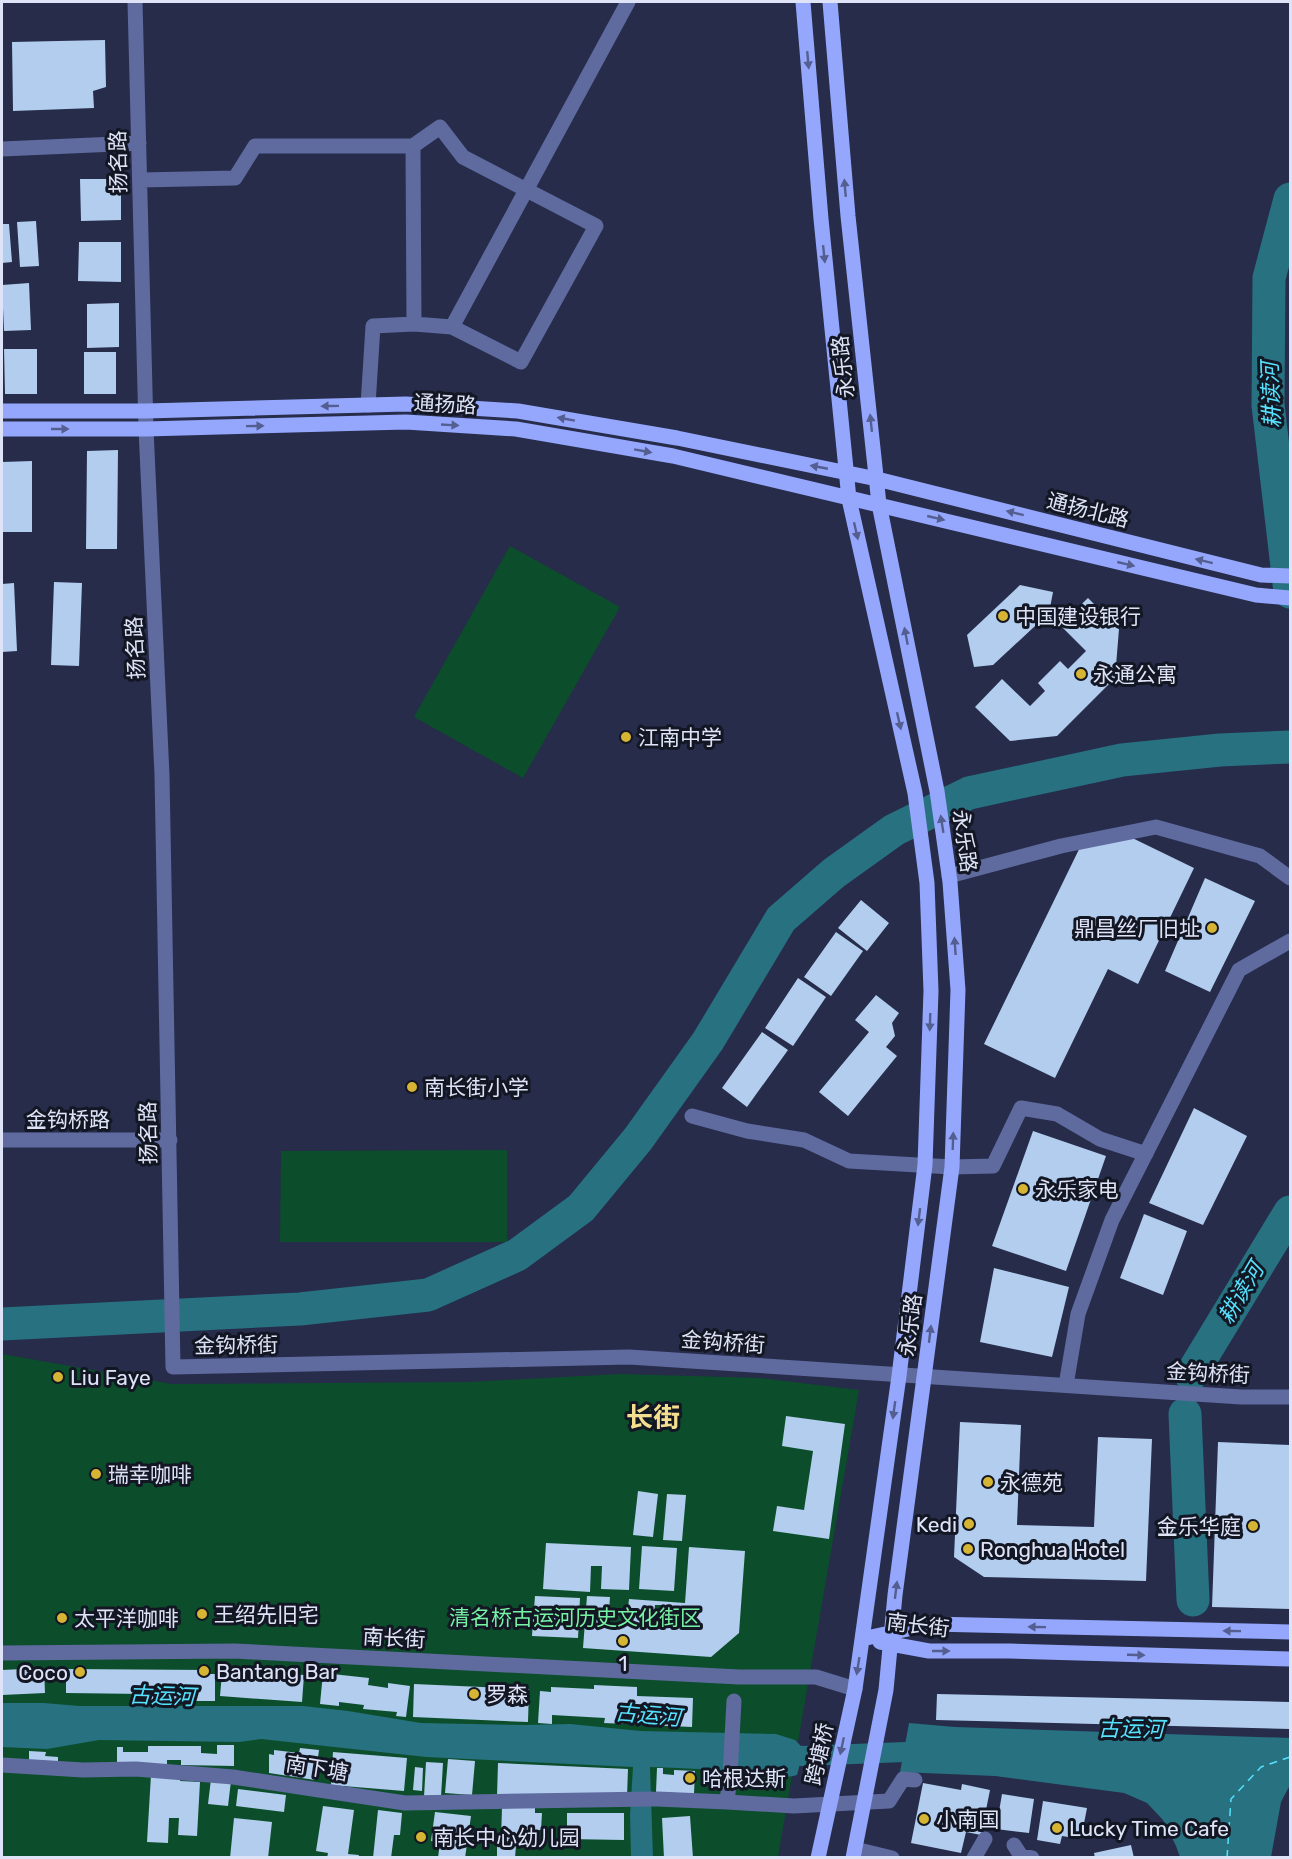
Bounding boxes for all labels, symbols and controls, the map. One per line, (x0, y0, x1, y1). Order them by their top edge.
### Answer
one-way arrow (803, 50, 813, 69)
street label: 扬名路 (105, 130, 131, 194)
one-way arrow (840, 178, 850, 197)
one-way arrow (819, 245, 829, 264)
street label: 永乐路 (827, 334, 859, 400)
water label: 耕读河 (1256, 358, 1286, 428)
street label: 通扬路 (413, 390, 477, 418)
one-way arrow (320, 401, 339, 411)
one-way arrow (556, 414, 575, 423)
one-way arrow (866, 414, 875, 433)
one-way arrow (440, 420, 459, 430)
one-way arrow (245, 422, 264, 431)
one-way arrow (50, 424, 69, 434)
one-way arrow (634, 447, 653, 456)
one-way arrow (810, 462, 829, 471)
street label: 通扬北路 (1044, 488, 1132, 532)
one-way arrow (1006, 508, 1024, 518)
one-way arrow (927, 514, 945, 524)
one-way arrow (852, 522, 861, 541)
one-way arrow (1195, 555, 1213, 565)
one-way arrow (1116, 559, 1135, 569)
place label: 中国建设银行 (1015, 604, 1141, 629)
marker: 中国建设银行 (996, 609, 1010, 623)
street label: 扬名路 (121, 616, 149, 680)
one-way arrow (901, 627, 910, 646)
place label: 永通公寓 (1093, 662, 1177, 687)
marker: 永通公寓 (1074, 667, 1088, 681)
one-way arrow (894, 712, 904, 731)
place label: 江南中学 (638, 725, 722, 750)
marker: 江南中学 (619, 730, 633, 744)
street label: 永乐路 (948, 808, 982, 874)
one-way arrow (937, 814, 946, 833)
place label: 鼎昌丝厂旧址 (1074, 916, 1200, 941)
marker: 鼎昌丝厂旧址 (1205, 921, 1219, 935)
one-way arrow (950, 937, 959, 956)
one-way arrow (925, 1013, 934, 1032)
place label: 南长街小学 (424, 1075, 529, 1100)
marker: 南长街小学 (405, 1080, 419, 1094)
street label: 扬名路 (135, 1101, 161, 1165)
street label: 金钩桥路 (26, 1107, 110, 1132)
one-way arrow (948, 1131, 957, 1150)
place label: 永乐家电 (1035, 1177, 1119, 1202)
marker: 永乐家电 (1016, 1182, 1030, 1196)
one-way arrow (914, 1207, 923, 1226)
water label: 耕读河 (1212, 1254, 1272, 1328)
street label: 永乐路 (894, 1292, 926, 1358)
one-way arrow (925, 1325, 935, 1344)
street label: 金钩桥街 (680, 1327, 766, 1357)
street label: 金钩桥街 (194, 1332, 278, 1358)
street label: 金钩桥街 (1165, 1358, 1251, 1388)
place label: Liu Faye (70, 1365, 151, 1390)
marker: Liu Faye (51, 1370, 65, 1384)
one-way arrow (890, 1401, 899, 1420)
district label: 长街 (626, 1402, 680, 1434)
place label: 瑞幸咖啡 (108, 1462, 192, 1487)
marker: 瑞幸咖啡 (89, 1467, 103, 1481)
place label: 永德苑 (1000, 1470, 1063, 1495)
marker: 永德苑 (981, 1475, 995, 1489)
place label: Kedi (916, 1512, 957, 1537)
place label: 金乐华庭 (1157, 1514, 1241, 1539)
marker: Kedi (962, 1517, 976, 1531)
marker: 金乐华庭 (1246, 1519, 1260, 1533)
place label: Ronghua Hotel (980, 1537, 1125, 1562)
marker: Ronghua Hotel (961, 1542, 975, 1556)
one-way arrow (891, 1581, 901, 1600)
place label: 王绍先旧宅 (214, 1602, 319, 1627)
park label: 清名桥古运河历史文化街区 (449, 1605, 701, 1630)
place label: 太平洋咖啡 (74, 1606, 179, 1631)
marker: 王绍先旧宅 (195, 1607, 209, 1621)
street label: 南长街 (885, 1609, 951, 1641)
marker: 太平洋咖啡 (55, 1611, 69, 1625)
one-way arrow (1028, 1622, 1047, 1631)
street label: 南长街 (362, 1624, 426, 1652)
one-way arrow (1223, 1626, 1242, 1635)
marker: 1 (616, 1634, 630, 1648)
one-way arrow (931, 1646, 950, 1656)
one-way arrow (1126, 1650, 1145, 1659)
place label: 1 (619, 1651, 628, 1676)
one-way arrow (854, 1656, 863, 1675)
place label: Bantang Bar (216, 1659, 338, 1684)
place label: Coco (18, 1660, 68, 1685)
marker: Bantang Bar (197, 1664, 211, 1678)
marker: Coco (73, 1665, 87, 1679)
water label: 古运河 (129, 1681, 199, 1711)
place label: 罗森 (486, 1682, 528, 1707)
marker: 罗森 (467, 1687, 481, 1701)
water label: 古运河 (614, 1699, 686, 1732)
water label: 古运河 (1098, 1715, 1168, 1743)
street label: 跨塘桥 (800, 1721, 838, 1787)
one-way arrow (837, 1737, 847, 1755)
street label: 南下塘 (284, 1751, 350, 1785)
place label: 哈根达斯 (702, 1766, 786, 1791)
marker: 哈根达斯 (683, 1771, 697, 1785)
place label: 小南国 (936, 1807, 999, 1832)
marker: 小南国 (917, 1812, 931, 1826)
place label: Lucky Time Cafe (1069, 1816, 1229, 1841)
marker: Lucky Time Cafe (1050, 1821, 1064, 1835)
place label: 南长中心幼儿园 (433, 1825, 580, 1850)
marker: 南长中心幼儿园 (414, 1830, 428, 1844)

